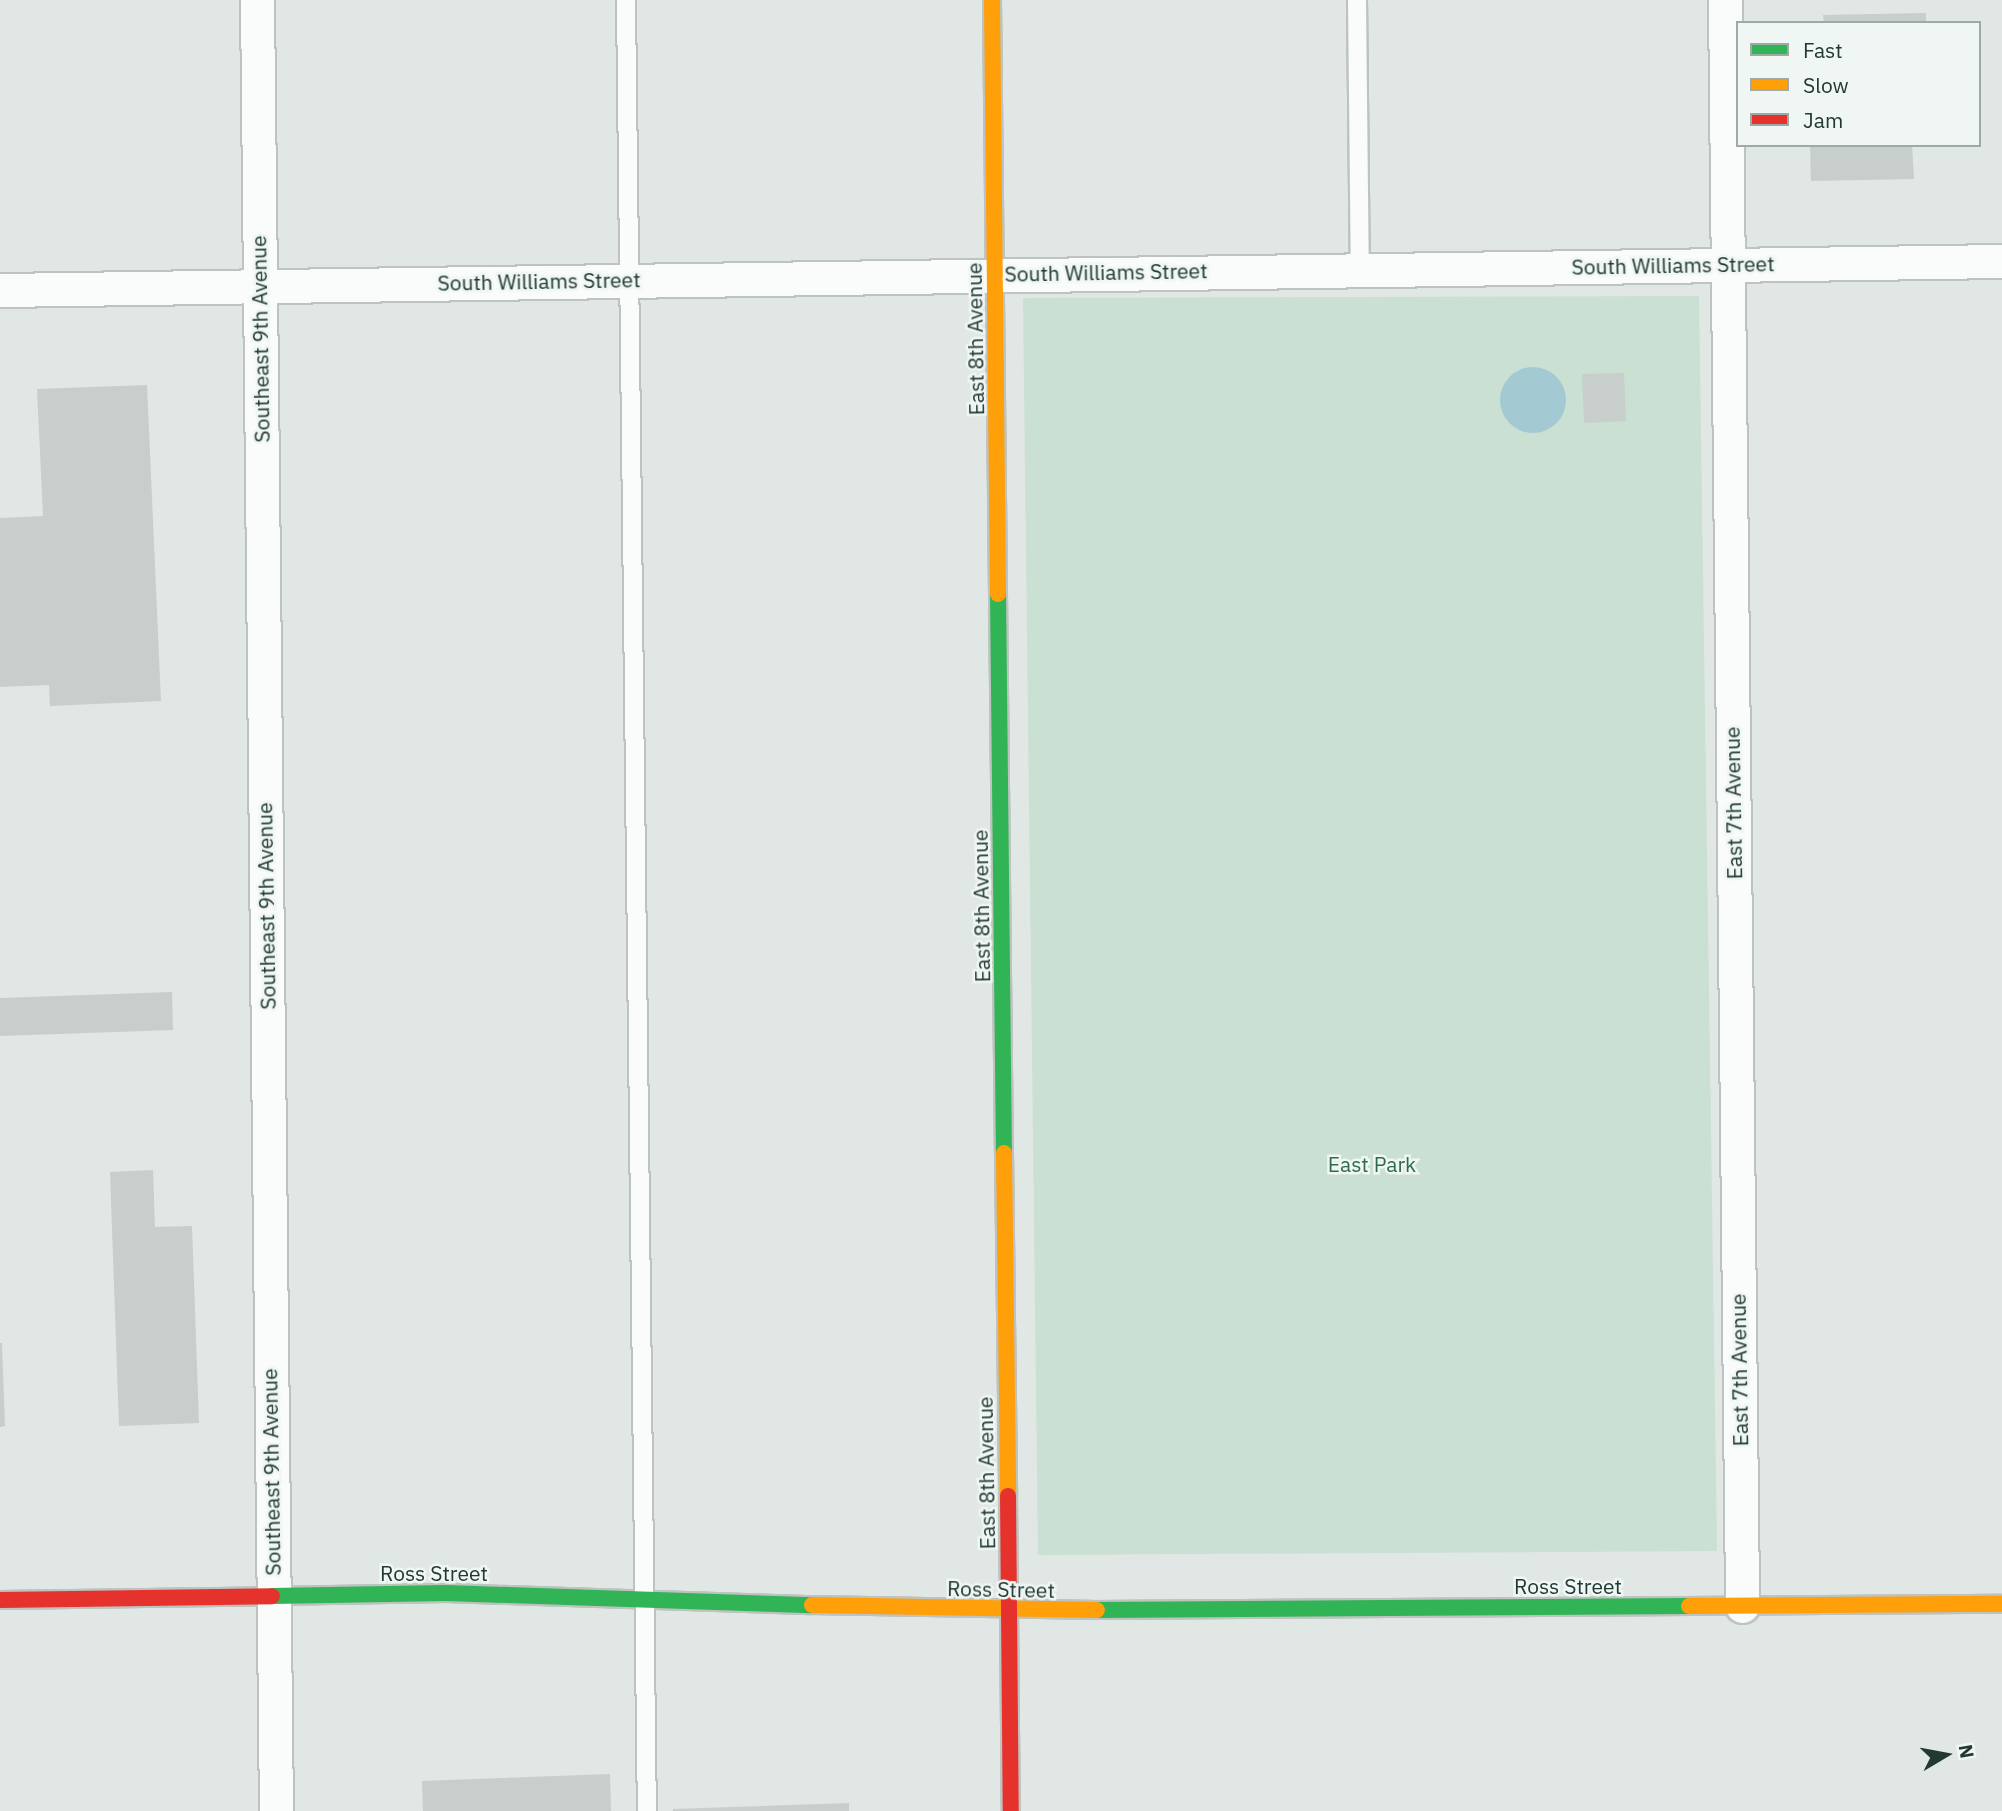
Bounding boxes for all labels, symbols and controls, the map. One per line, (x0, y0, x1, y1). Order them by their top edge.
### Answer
legend (1736, 21, 1981, 147)
text: Fast (1803, 36, 1843, 64)
text: Slow (1803, 71, 1849, 99)
text: Jam (1803, 106, 1843, 134)
street label: Southeast 9th Avenue (246, 235, 274, 443)
street label: South Williams Street (1571, 251, 1775, 279)
street label: South Williams Street (1004, 258, 1208, 286)
street label: East 8th Avenue (961, 262, 989, 416)
street label: South Williams Street (437, 267, 641, 295)
street label: East 7th Avenue (1719, 726, 1747, 880)
street label: Southeast 9th Avenue (252, 802, 280, 1010)
street label: East 8th Avenue (967, 829, 995, 983)
park label: East Park (1328, 1151, 1416, 1177)
street label: East 7th Avenue (1725, 1293, 1753, 1447)
street label: Southeast 9th Avenue (257, 1368, 285, 1576)
street label: East 8th Avenue (972, 1396, 1000, 1550)
street label: Ross Street (380, 1560, 488, 1586)
street label: Ross Street (1514, 1573, 1622, 1599)
street label: Ross Street (947, 1575, 1055, 1603)
north arrow (1911, 1720, 1981, 1790)
text: N (1954, 1742, 1980, 1760)

